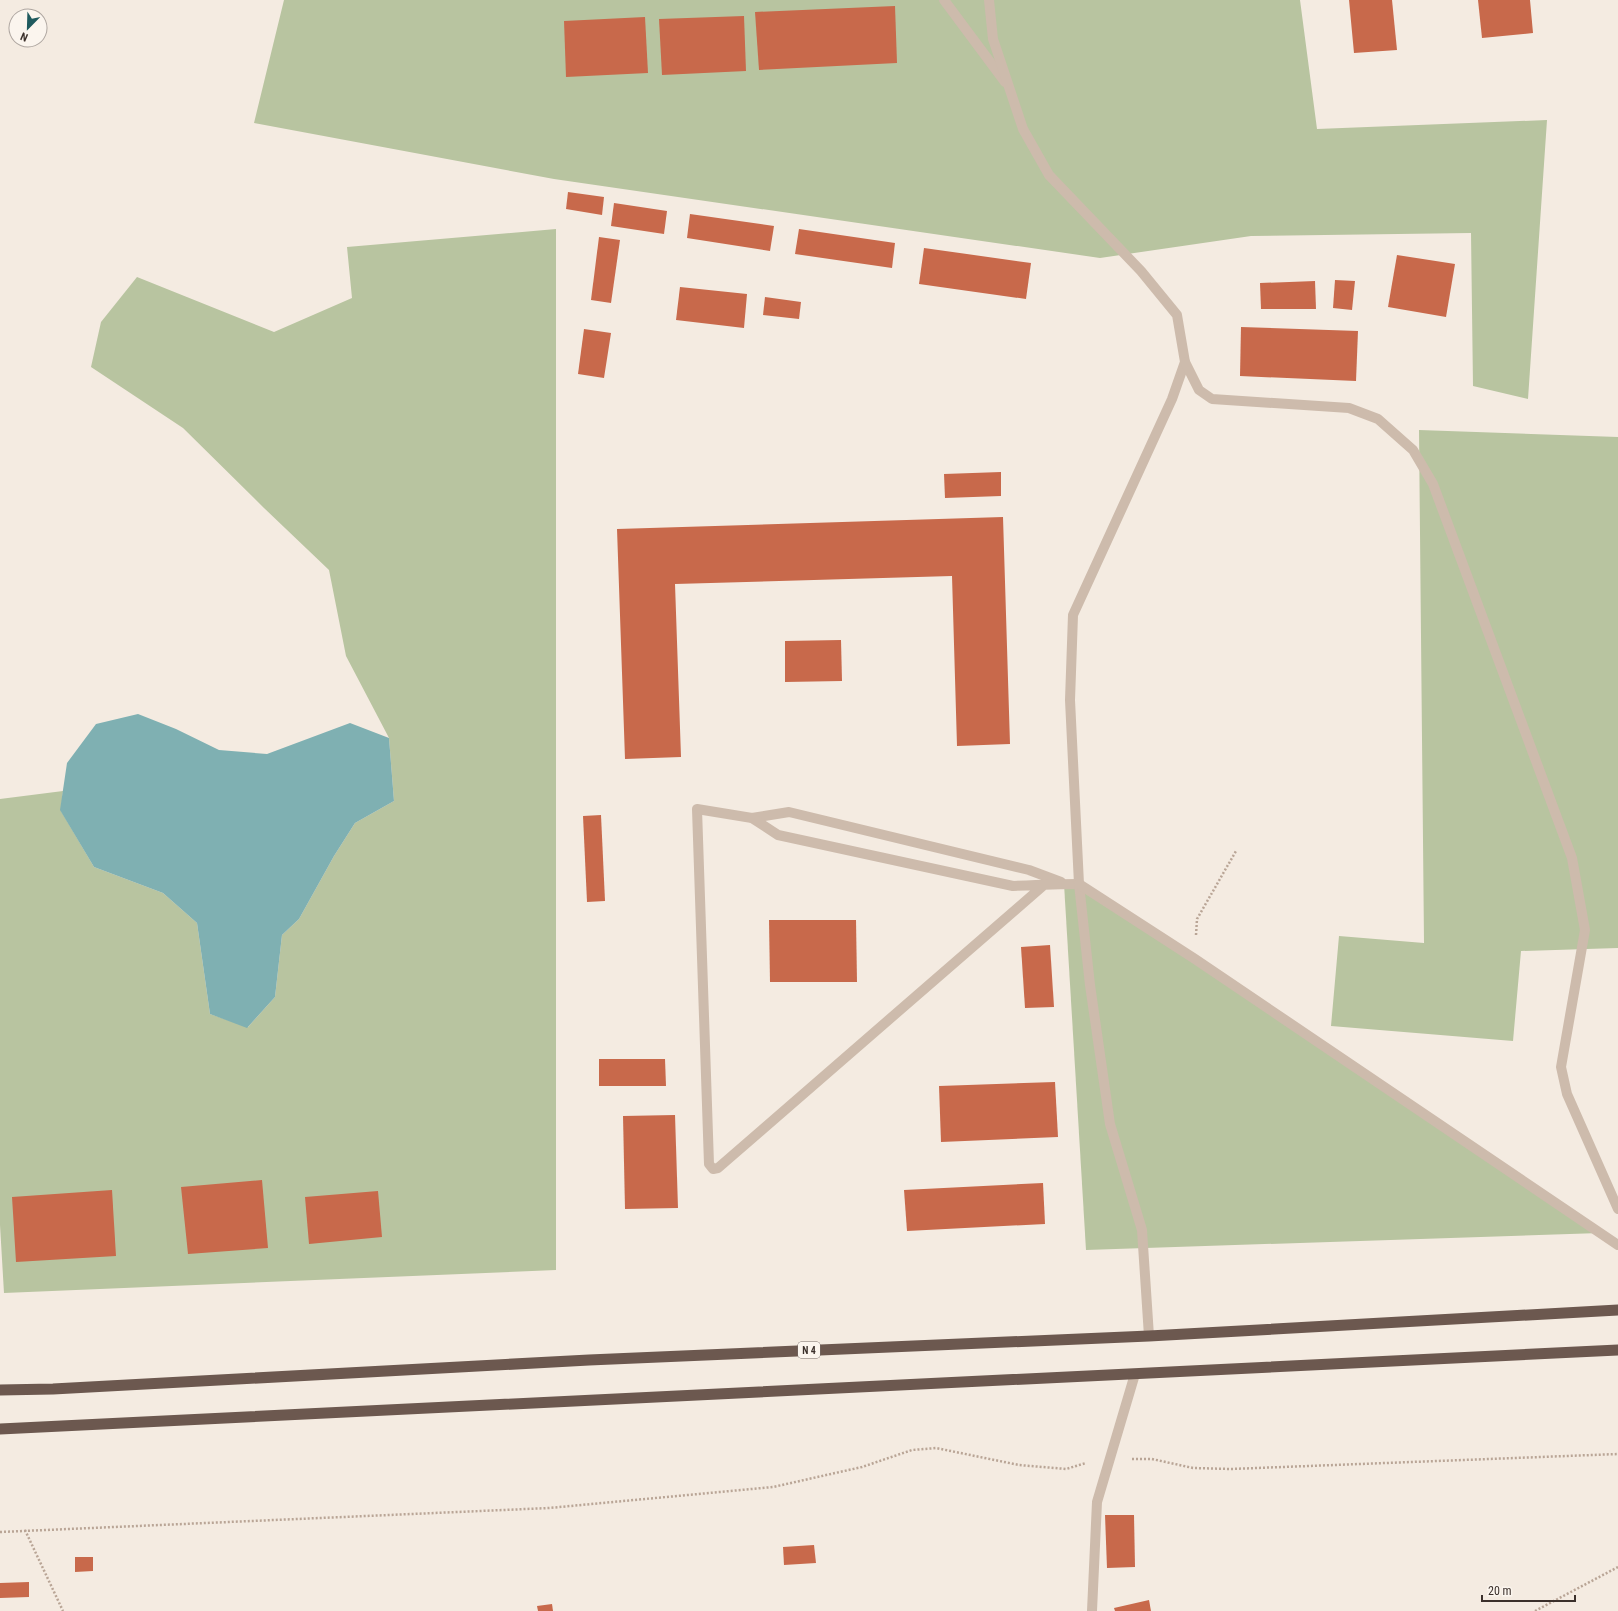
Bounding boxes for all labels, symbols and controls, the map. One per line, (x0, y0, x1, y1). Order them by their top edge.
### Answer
north arrow (8, 8, 48, 48)
text: N (18, 29, 30, 44)
road number: N 4 (798, 1342, 820, 1358)
scale bar (1482, 1577, 1575, 1603)
text: 20 m (1488, 1584, 1512, 1598)

